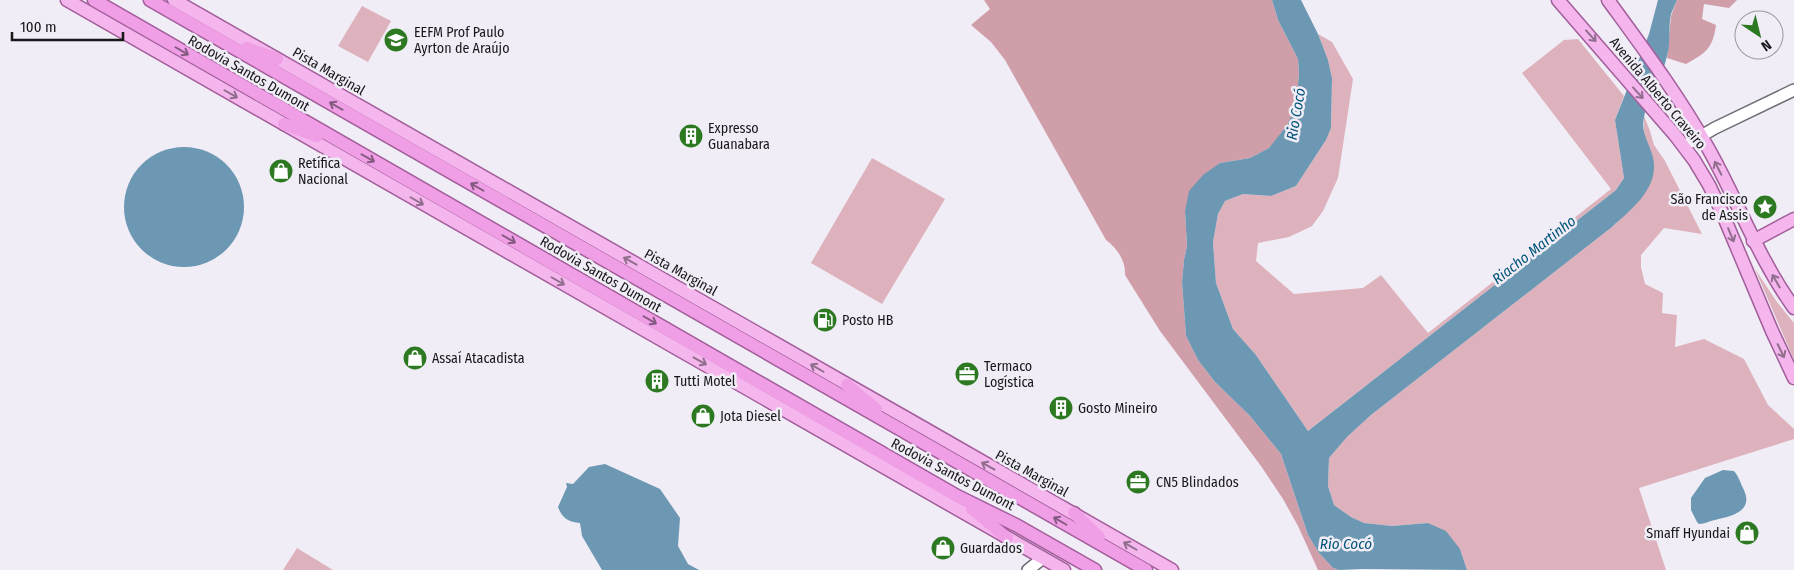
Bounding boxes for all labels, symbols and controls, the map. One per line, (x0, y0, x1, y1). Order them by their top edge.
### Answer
scale bar (12, 10, 124, 42)
north arrow (1734, 10, 1784, 60)
text: 100 m (20, 18, 57, 36)
place label: EEFM Prof Paulo Ayrton de Araújo (414, 24, 510, 57)
school or university icon: EEFM Prof Paulo Ayrton de Araújo (383, 27, 409, 53)
one-way arrow (1585, 30, 1597, 43)
street label: Rodovia Santos Dumont (185, 32, 313, 115)
street label: Avenida Alberto Craveiro (1606, 34, 1709, 153)
text: N (1758, 36, 1774, 55)
street label: Pista Marginal (289, 44, 368, 99)
one-way arrow (174, 46, 188, 56)
one-way arrow (1632, 86, 1644, 99)
water label: Rio Cocó (1283, 87, 1309, 141)
one-way arrow (223, 89, 237, 99)
one-way arrow (328, 101, 343, 111)
place label: Expresso Guanabara (708, 120, 770, 153)
building icon: Expresso Guanabara (678, 123, 704, 149)
one-way arrow (360, 154, 374, 164)
place label: Retífica Nacional (298, 155, 348, 188)
shop icon: Retífica Nacional (268, 158, 294, 184)
one-way arrow (1713, 160, 1723, 175)
one-way arrow (470, 181, 484, 191)
place label: São Francisco de Assis (1671, 191, 1748, 224)
place icon: São Francisco de Assis (1752, 194, 1778, 220)
one-way arrow (410, 196, 424, 206)
water label: Riacho Martinho (1489, 212, 1579, 288)
one-way arrow (1727, 227, 1737, 242)
street label: Rodovia Santos Dumont (537, 233, 665, 316)
one-way arrow (501, 235, 516, 244)
street label: Pista Marginal (641, 245, 721, 300)
one-way arrow (623, 256, 638, 266)
one-way arrow (1770, 274, 1780, 288)
one-way arrow (551, 277, 565, 287)
fuel station icon: Posto HB (812, 307, 838, 333)
place label: Posto HB (842, 312, 894, 329)
one-way arrow (642, 315, 657, 325)
one-way arrow (1776, 343, 1786, 358)
shop icon: Assaí Atacadista (402, 345, 428, 371)
place label: Assaí Atacadista (432, 350, 525, 367)
one-way arrow (692, 357, 706, 367)
place label: Termaco Logística (984, 358, 1034, 391)
office icon: Termaco Logística (954, 361, 980, 387)
one-way arrow (810, 362, 825, 372)
building icon: Tutti Motel (644, 368, 670, 394)
place label: Tutti Motel (674, 373, 736, 390)
building icon: Gosto Mineiro (1048, 395, 1074, 421)
place label: Gosto Mineiro (1078, 400, 1158, 417)
shop icon: Jota Diesel (690, 403, 716, 429)
place label: Jota Diesel (720, 408, 781, 425)
street label: Rodovia Santos Dumont (888, 435, 1018, 514)
street label: Pista Marginal (992, 446, 1072, 501)
one-way arrow (982, 460, 996, 470)
office icon: CN5 Blindados (1125, 469, 1151, 495)
place label: CN5 Blindados (1156, 474, 1239, 491)
one-way arrow (1053, 516, 1068, 526)
shop icon: Smaff Hyundai (1734, 520, 1760, 546)
place label: Smaff Hyundai (1646, 525, 1730, 542)
shop icon: Guardados (930, 535, 956, 561)
water label: Rio Cocó (1320, 535, 1372, 553)
place label: Guardados (960, 540, 1022, 557)
one-way arrow (1123, 540, 1137, 550)

